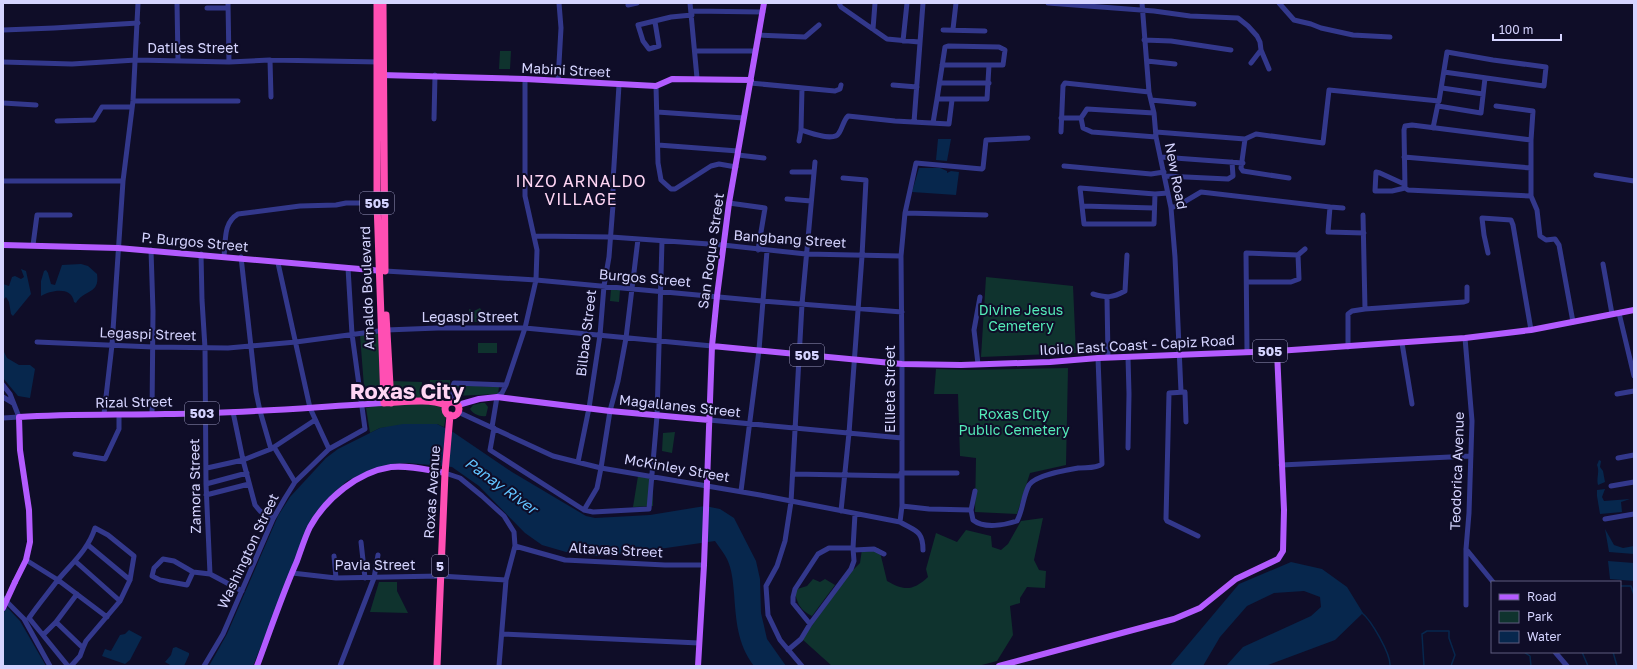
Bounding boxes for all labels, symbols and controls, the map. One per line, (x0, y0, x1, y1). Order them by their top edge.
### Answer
scale bar (1493, 16, 1561, 42)
text: 100 m (1499, 22, 1533, 37)
street label: Datiles Street (147, 39, 239, 56)
street label: Mabini Street (521, 59, 611, 80)
street label: New Road (1162, 141, 1191, 211)
district label: INZO ARNALDO VILLAGE (515, 171, 647, 209)
road number: 505 (360, 192, 394, 214)
street label: San Roque Street (694, 192, 727, 310)
street label: Arnaldo Boulevard (356, 226, 377, 350)
street label: Bangbang Street (733, 226, 847, 251)
street label: P. Burgos Street (141, 228, 249, 255)
street label: Burgos Street (598, 265, 692, 290)
street label: Bilbao Street (572, 288, 599, 377)
park label: Divine Jesus Cemetery (979, 301, 1063, 334)
street label: Legaspi Street (421, 308, 519, 325)
street label: Legaspi Street (99, 323, 197, 344)
street label: Iloilo East Coast - Capiz Road (1039, 331, 1235, 358)
road number: 505 (1253, 340, 1287, 362)
road number: 505 (790, 344, 824, 366)
street label: Ellieta Street (881, 345, 898, 433)
district label: Roxas City (350, 377, 464, 404)
street label: Magallanes Street (618, 391, 742, 420)
street label: Rizal Street (95, 392, 173, 411)
road number: 503 (185, 402, 219, 424)
park label: Roxas City Public Cemetery (958, 405, 1070, 438)
street label: Teodorica Avenue (1446, 411, 1467, 531)
street label: Zamora Street (185, 438, 204, 534)
street label: Roxas Avenue (420, 445, 443, 539)
street label: McKinley Street (623, 450, 731, 485)
water label: Panay River (461, 453, 543, 519)
street label: Washington Street (213, 490, 282, 611)
street label: Altavas Street (569, 539, 664, 560)
road number: 5 (432, 555, 448, 577)
street label: Pavia Street (334, 556, 416, 573)
legend (1491, 581, 1621, 653)
text: Road (1527, 589, 1556, 604)
text: Park (1527, 609, 1553, 624)
text: Water (1527, 629, 1561, 644)

